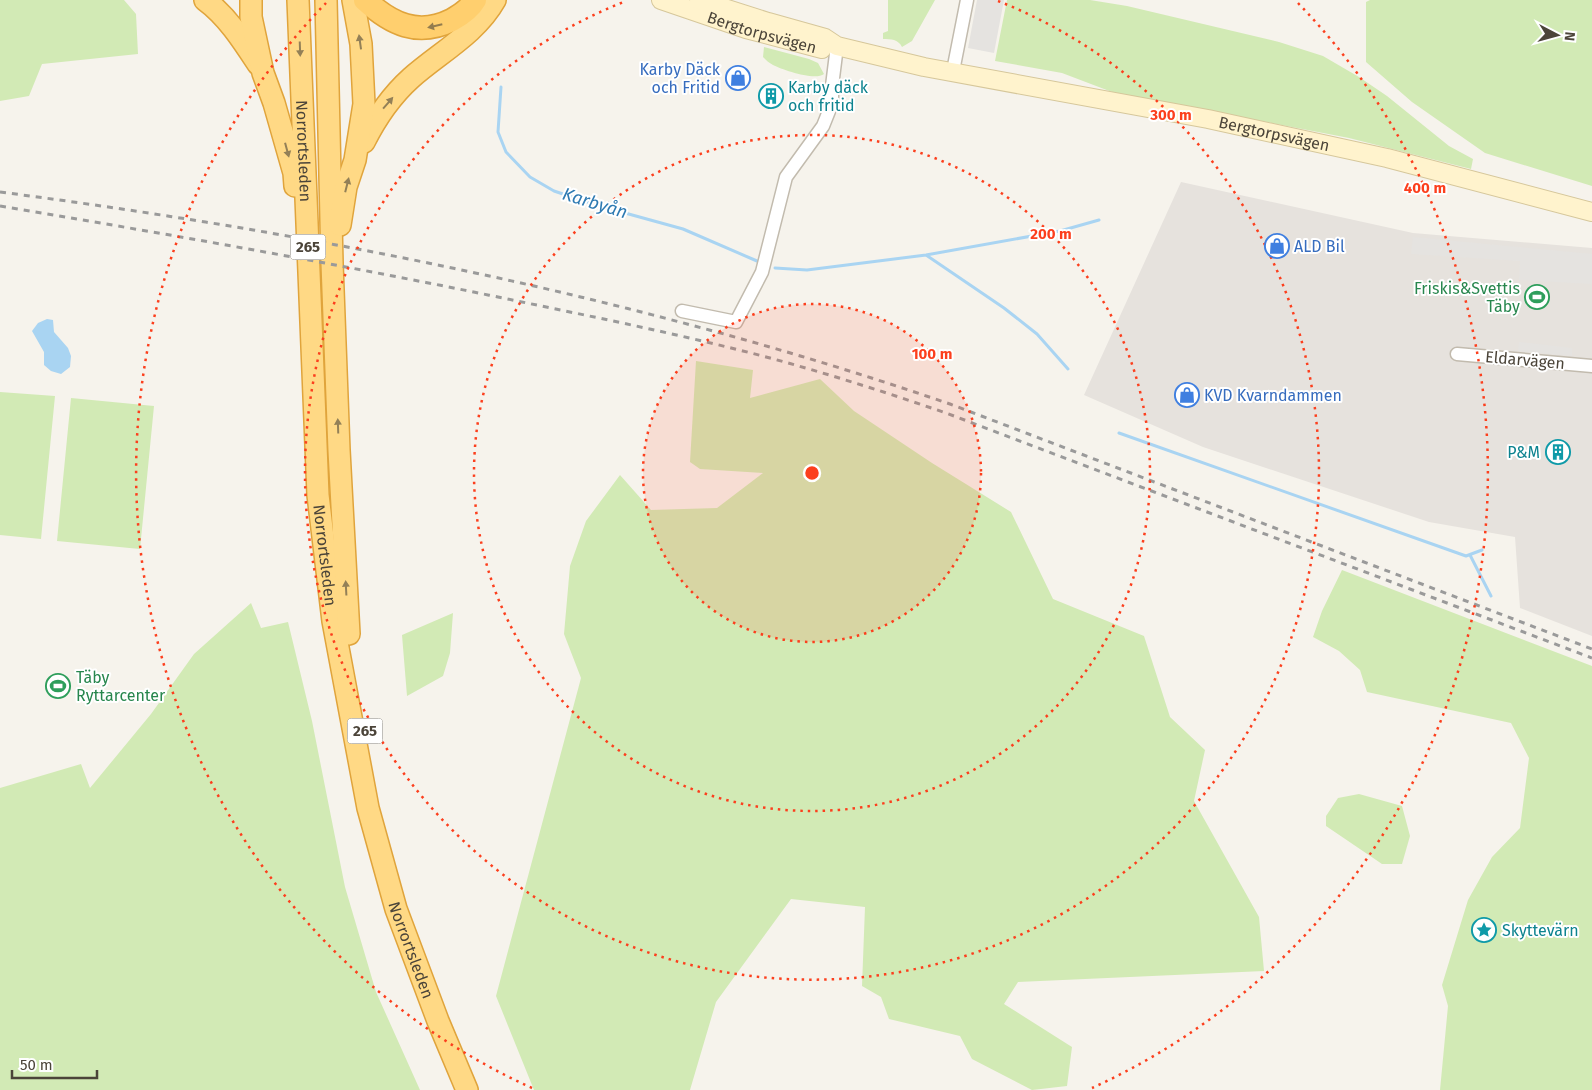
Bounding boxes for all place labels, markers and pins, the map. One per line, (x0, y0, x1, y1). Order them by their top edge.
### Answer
place label: Karby Däck och Fritid (640, 60, 721, 97)
shop icon: Karby Däck och Fritid (725, 65, 751, 91)
place label: Karby däck och fritid (788, 78, 869, 115)
building icon: Karby däck och fritid (758, 83, 784, 109)
shop icon: ALD Bil (1264, 233, 1290, 259)
place label: ALD Bil (1294, 237, 1345, 256)
place label: Friskis&Svettis Täby (1414, 279, 1520, 316)
sports icon: Friskis&Svettis Täby (1524, 284, 1550, 310)
shop icon: KVD Kvarndammen (1174, 382, 1200, 408)
place label: KVD Kvarndammen (1204, 386, 1342, 405)
building icon: P&M (1545, 439, 1571, 465)
place label: P&M (1507, 443, 1540, 462)
centre of rings (803, 464, 821, 482)
place label: Täby Ryttarcenter (76, 668, 166, 705)
sports icon: Täby Ryttarcenter (45, 673, 71, 699)
place icon: Skyttevärn (1471, 917, 1497, 943)
place label: Skyttevärn (1502, 921, 1579, 940)

